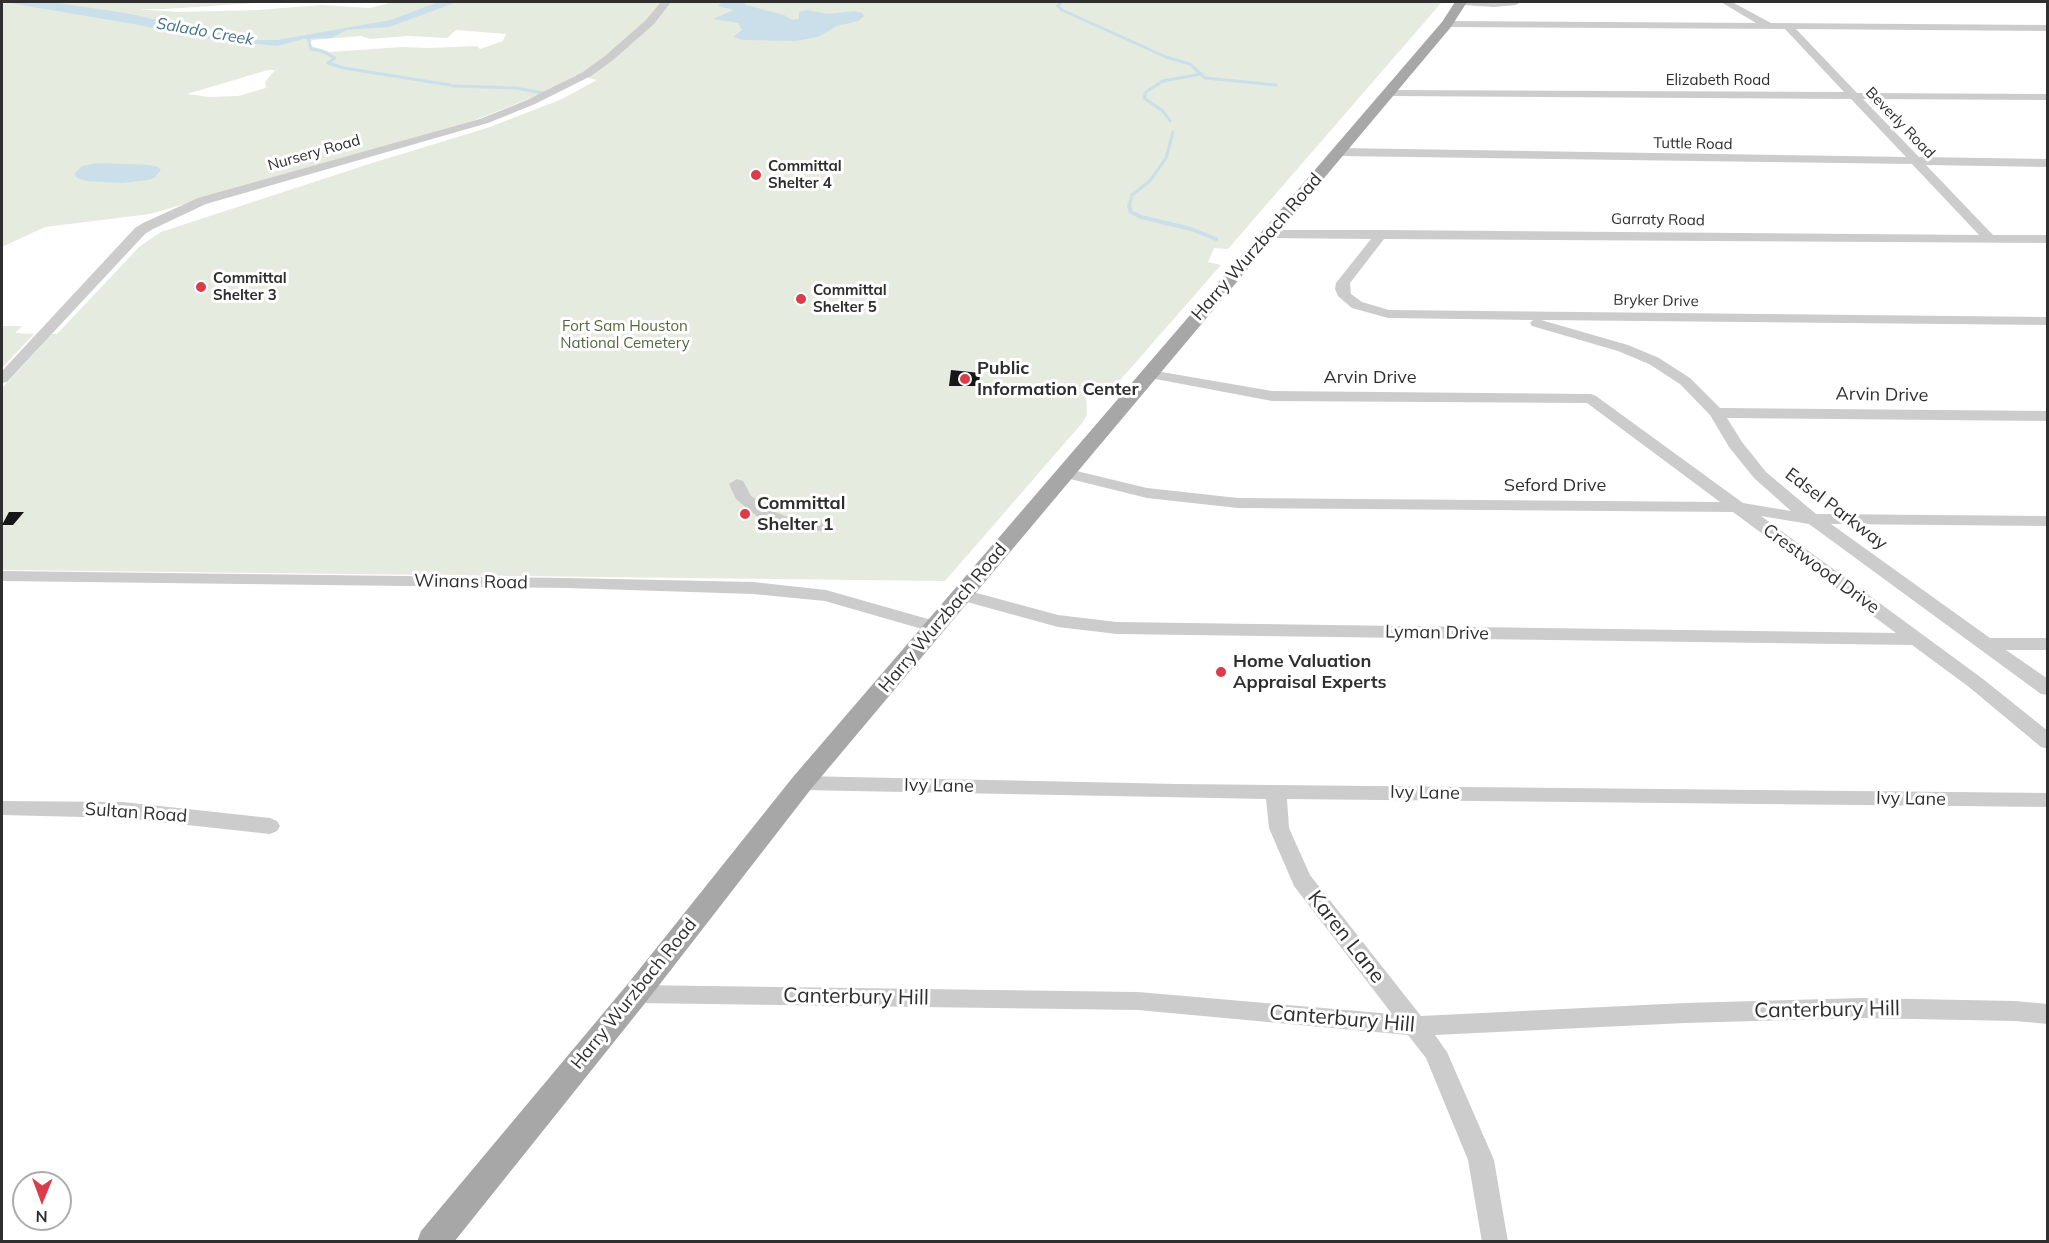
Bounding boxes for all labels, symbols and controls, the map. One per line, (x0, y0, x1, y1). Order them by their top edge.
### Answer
water label: Salado Creek (155, 14, 255, 50)
street label: Elizabeth Road (1666, 71, 1770, 89)
street label: Beverly Road (1862, 84, 1938, 162)
street label: Nursery Road (266, 131, 362, 175)
street label: Tuttle Road (1653, 134, 1733, 154)
place label: Committal Shelter 4 (768, 157, 842, 192)
marker: Committal Shelter 4 (749, 168, 763, 182)
street label: Harry Wurzbach Road (1187, 169, 1327, 325)
street label: Garraty Road (1611, 210, 1705, 230)
place label: Committal Shelter 3 (213, 269, 287, 304)
marker: Committal Shelter 3 (194, 280, 208, 294)
place label: Committal Shelter 5 (813, 281, 887, 316)
street label: Bryker Drive (1613, 291, 1699, 311)
marker: Committal Shelter 5 (794, 292, 808, 306)
park label: Fort Sam Houston National Cemetery (560, 317, 690, 352)
place label: Public Information Center (977, 358, 1138, 400)
street label: Arvin Drive (1324, 367, 1416, 389)
marker: Public Information Center (958, 372, 972, 386)
street label: Arvin Drive (1835, 383, 1929, 407)
street label: Edsel Parkway (1781, 464, 1891, 554)
street label: Seford Drive (1504, 475, 1606, 497)
place label: Committal Shelter 1 (757, 493, 845, 536)
marker: Committal Shelter 1 (738, 507, 752, 521)
street label: Crestwood Drive (1758, 519, 1884, 619)
street label: Harry Wurzbach Road (874, 539, 1012, 697)
street label: Winans Road (414, 570, 528, 594)
street label: Lyman Drive (1385, 621, 1489, 645)
place label: Home Valuation Appraisal Experts (1233, 651, 1387, 694)
marker: Home Valuation Appraisal Experts (1214, 665, 1228, 679)
street label: Ivy Lane (904, 775, 974, 797)
street label: Ivy Lane (1390, 782, 1460, 804)
street label: Ivy Lane (1876, 788, 1946, 810)
street label: Sultan Road (84, 799, 188, 827)
street label: Karen Lane (1302, 886, 1390, 988)
street label: Harry Wurzbach Road (567, 914, 701, 1074)
street label: Canterbury Hill (783, 983, 929, 1011)
street label: Canterbury Hill (1754, 996, 1900, 1024)
street label: Canterbury Hill (1268, 1000, 1416, 1038)
north arrow (12, 1171, 72, 1231)
text: N (36, 1207, 48, 1227)

